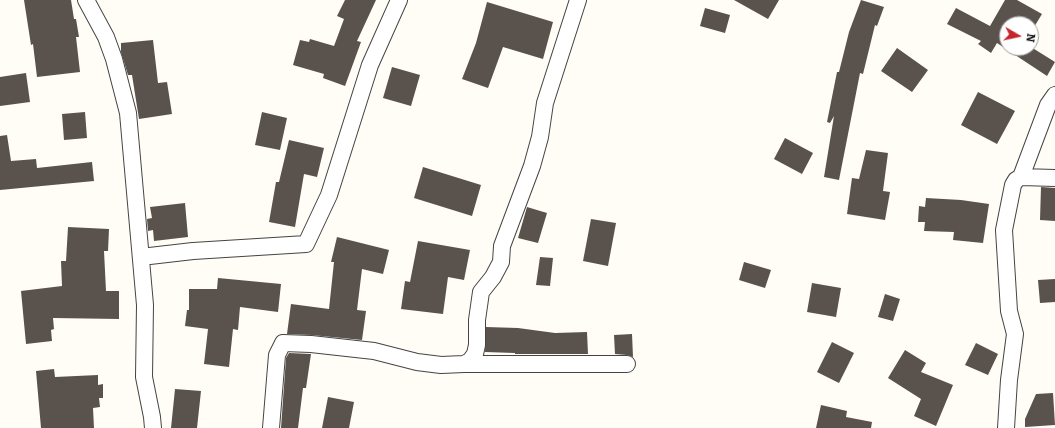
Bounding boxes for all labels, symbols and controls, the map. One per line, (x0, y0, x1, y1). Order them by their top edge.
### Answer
north arrow (999, 16, 1039, 56)
text: N (1023, 33, 1037, 43)

